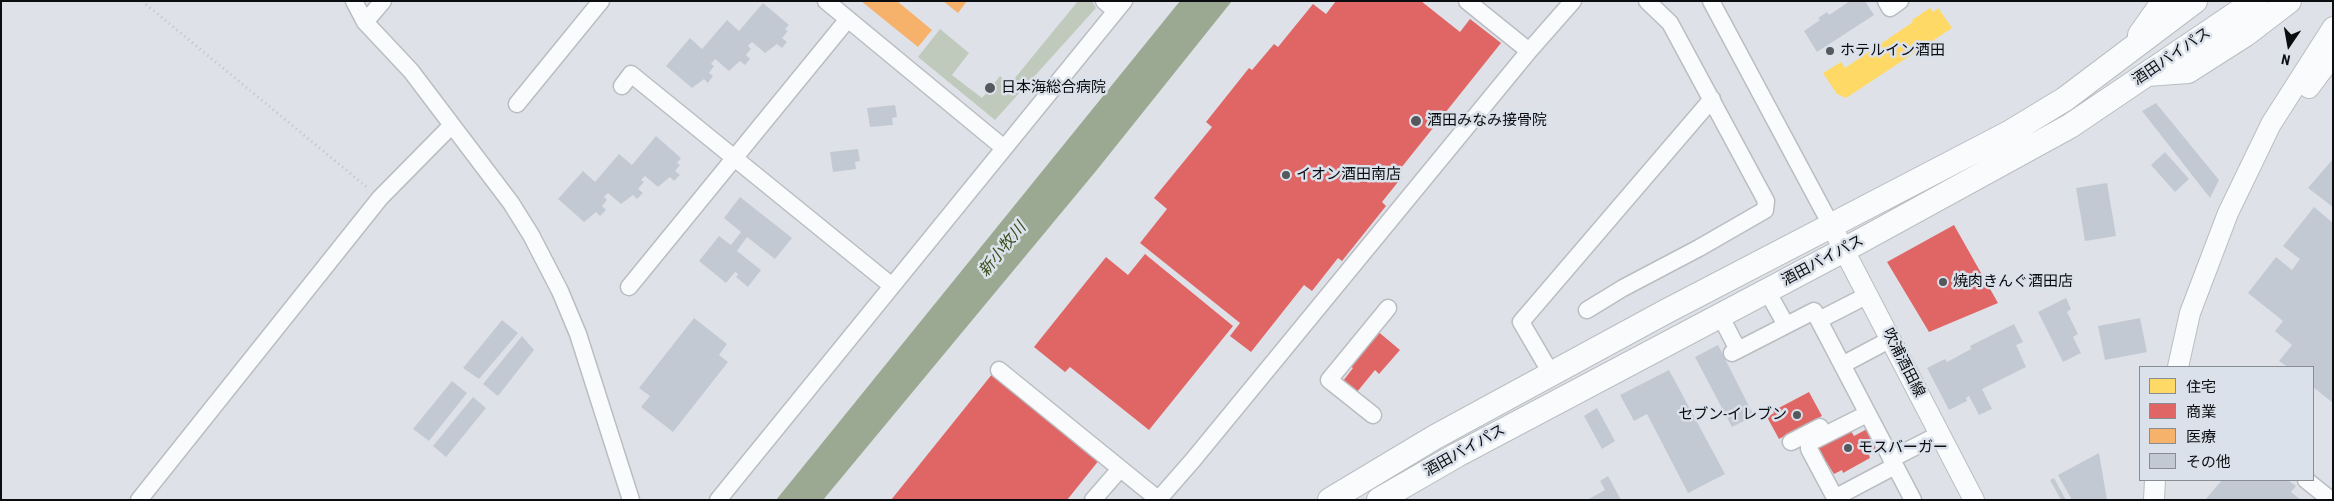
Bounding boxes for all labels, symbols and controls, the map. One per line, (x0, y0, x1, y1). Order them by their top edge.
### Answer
north arrow (2264, 20, 2314, 70)
street label: 酒田バイパス (2130, 24, 2214, 90)
place label: ホテルイン酒田 (1840, 42, 1945, 60)
marker: ホテルイン酒田 (1824, 45, 1836, 57)
text: N (2280, 51, 2292, 68)
place label: 日本海総合病院 (1001, 79, 1106, 97)
marker: 日本海総合病院 (983, 81, 997, 95)
place label: 酒田みなみ接骨院 (1427, 112, 1547, 130)
marker: 酒田みなみ接骨院 (1409, 114, 1423, 128)
place label: イオン酒田南店 (1296, 166, 1401, 184)
marker: イオン酒田南店 (1280, 169, 1292, 181)
water label: 新小牧川 (975, 219, 1031, 281)
street label: 酒田バイパス (1779, 232, 1867, 290)
place label: 焼肉きんぐ酒田店 (1953, 273, 2073, 291)
marker: 焼肉きんぐ酒田店 (1937, 276, 1949, 288)
street label: 吹浦酒田線 (1878, 326, 1928, 400)
legend (2139, 366, 2314, 481)
text: 住宅 (2186, 378, 2216, 396)
text: 商業 (2186, 403, 2216, 421)
place label: セブン-イレブン (1678, 406, 1787, 424)
marker: セブン-イレブン (1791, 409, 1803, 421)
street label: 酒田バイパス (1421, 421, 1509, 481)
text: 医療 (2186, 428, 2216, 446)
place label: モスバーガー (1858, 439, 1948, 457)
marker: モスバーガー (1842, 442, 1854, 454)
text: その他 (2186, 453, 2231, 471)

